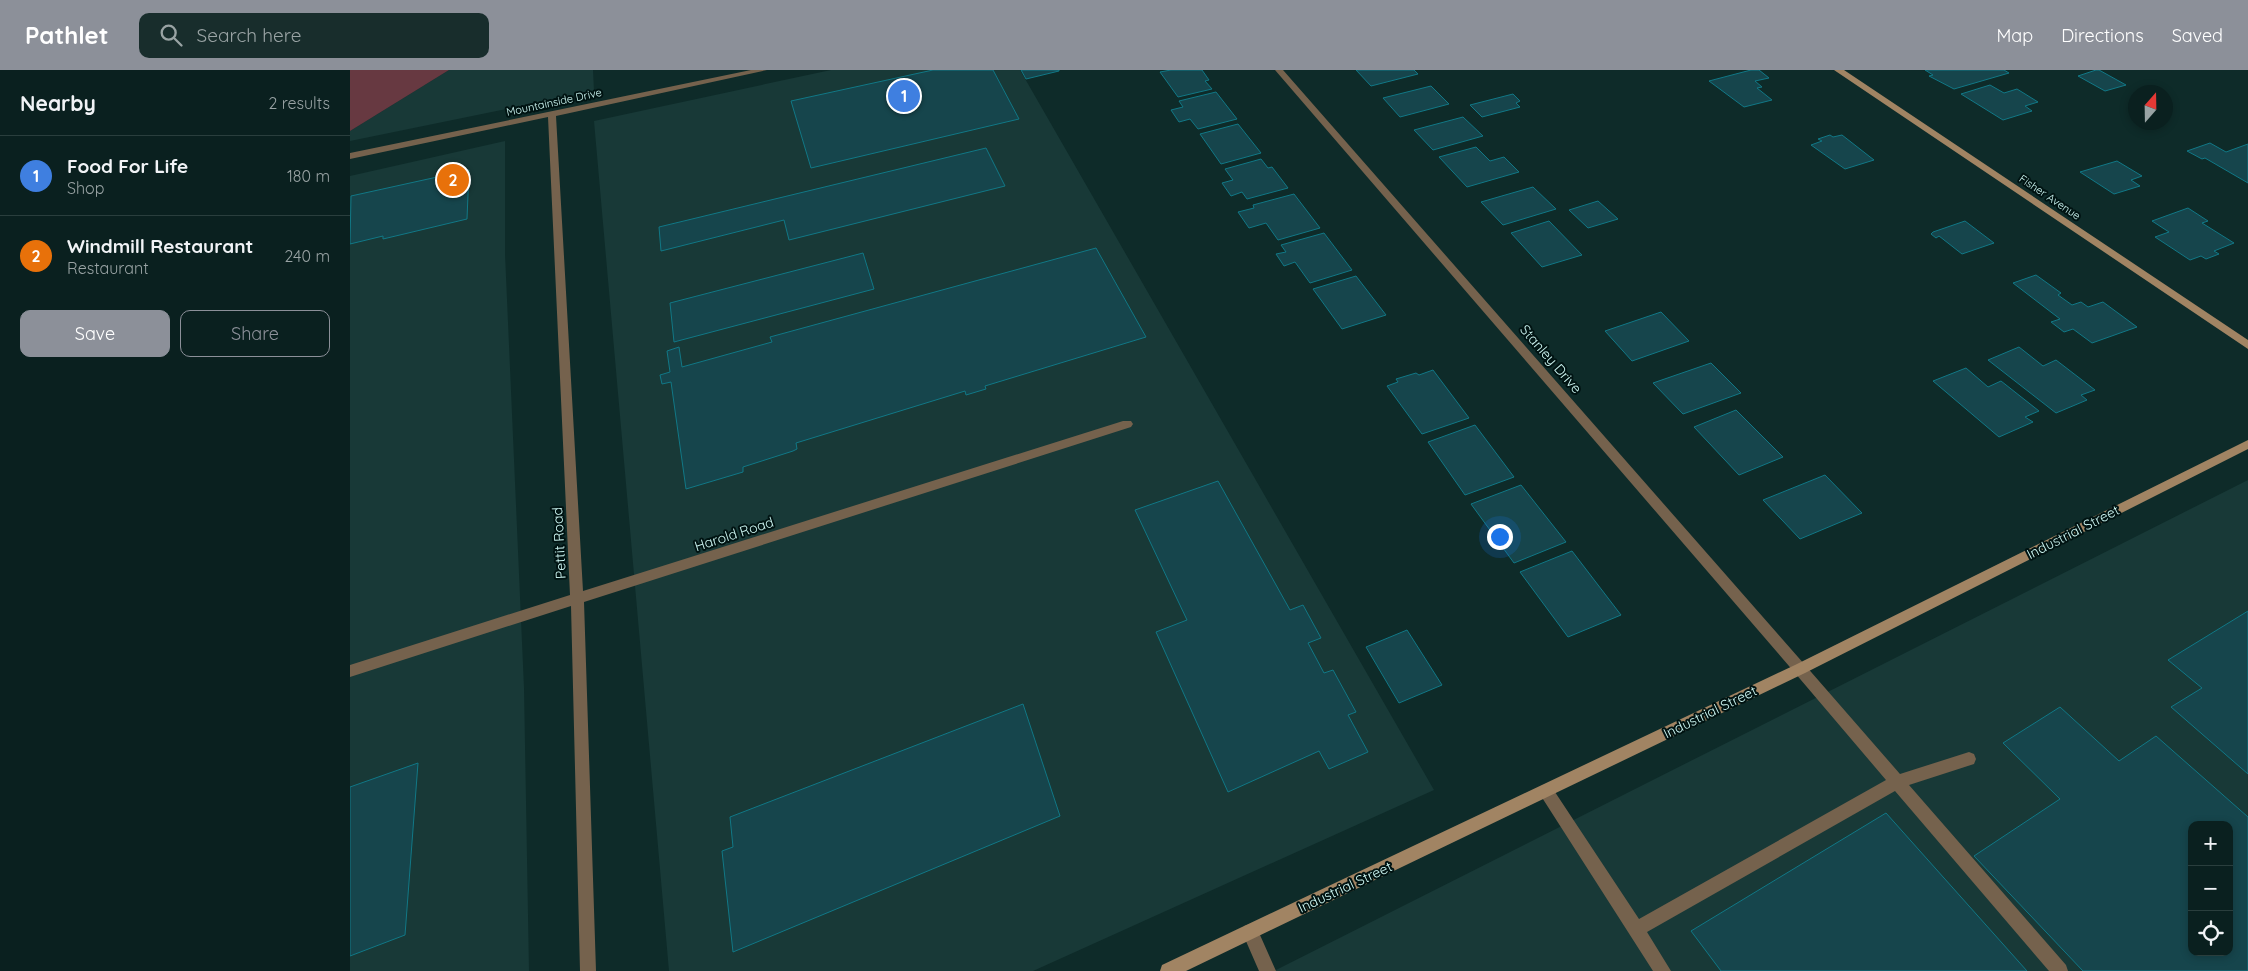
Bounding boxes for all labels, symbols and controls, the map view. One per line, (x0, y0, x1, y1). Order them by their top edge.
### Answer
search box (139, 13, 489, 58)
text: Pathlet (25, 20, 109, 50)
icon: search (157, 21, 185, 49)
text: Search here (197, 23, 301, 47)
text: Map (1996, 24, 2033, 47)
text: Directions (2061, 24, 2144, 47)
text: Saved (2172, 24, 2223, 47)
pin: 1 (888, 77, 920, 115)
street label: Mountainside Drive (505, 85, 603, 119)
north arrow (2128, 85, 2173, 130)
text: Nearby (20, 90, 96, 116)
text: 2 results (268, 93, 330, 113)
text: Food For Life (67, 154, 188, 178)
pin: 2 (437, 161, 469, 199)
text: 1 (33, 166, 39, 186)
text: 180 m (287, 166, 330, 186)
street label: Fisher Avenue (2017, 171, 2083, 223)
text: Shop (67, 178, 104, 198)
text: Windmill Restaurant (67, 234, 253, 258)
text: 2 (31, 246, 41, 266)
text: 240 m (284, 246, 330, 266)
text: Restaurant (67, 258, 149, 278)
button: Save (20, 310, 170, 357)
button: Share (180, 310, 330, 357)
street label: Stanley Drive (1516, 321, 1586, 397)
street label: Industrial Street (2024, 501, 2123, 563)
street label: Pettit Road (548, 507, 570, 579)
street label: Harold Road (692, 513, 776, 555)
your location (1487, 524, 1513, 550)
street label: Industrial Street (1660, 682, 1760, 742)
map controls (2188, 821, 2233, 956)
button: + (2188, 821, 2233, 866)
street label: Industrial Street (1295, 857, 1395, 917)
button: − (2188, 866, 2233, 911)
button: locate (2188, 911, 2233, 956)

